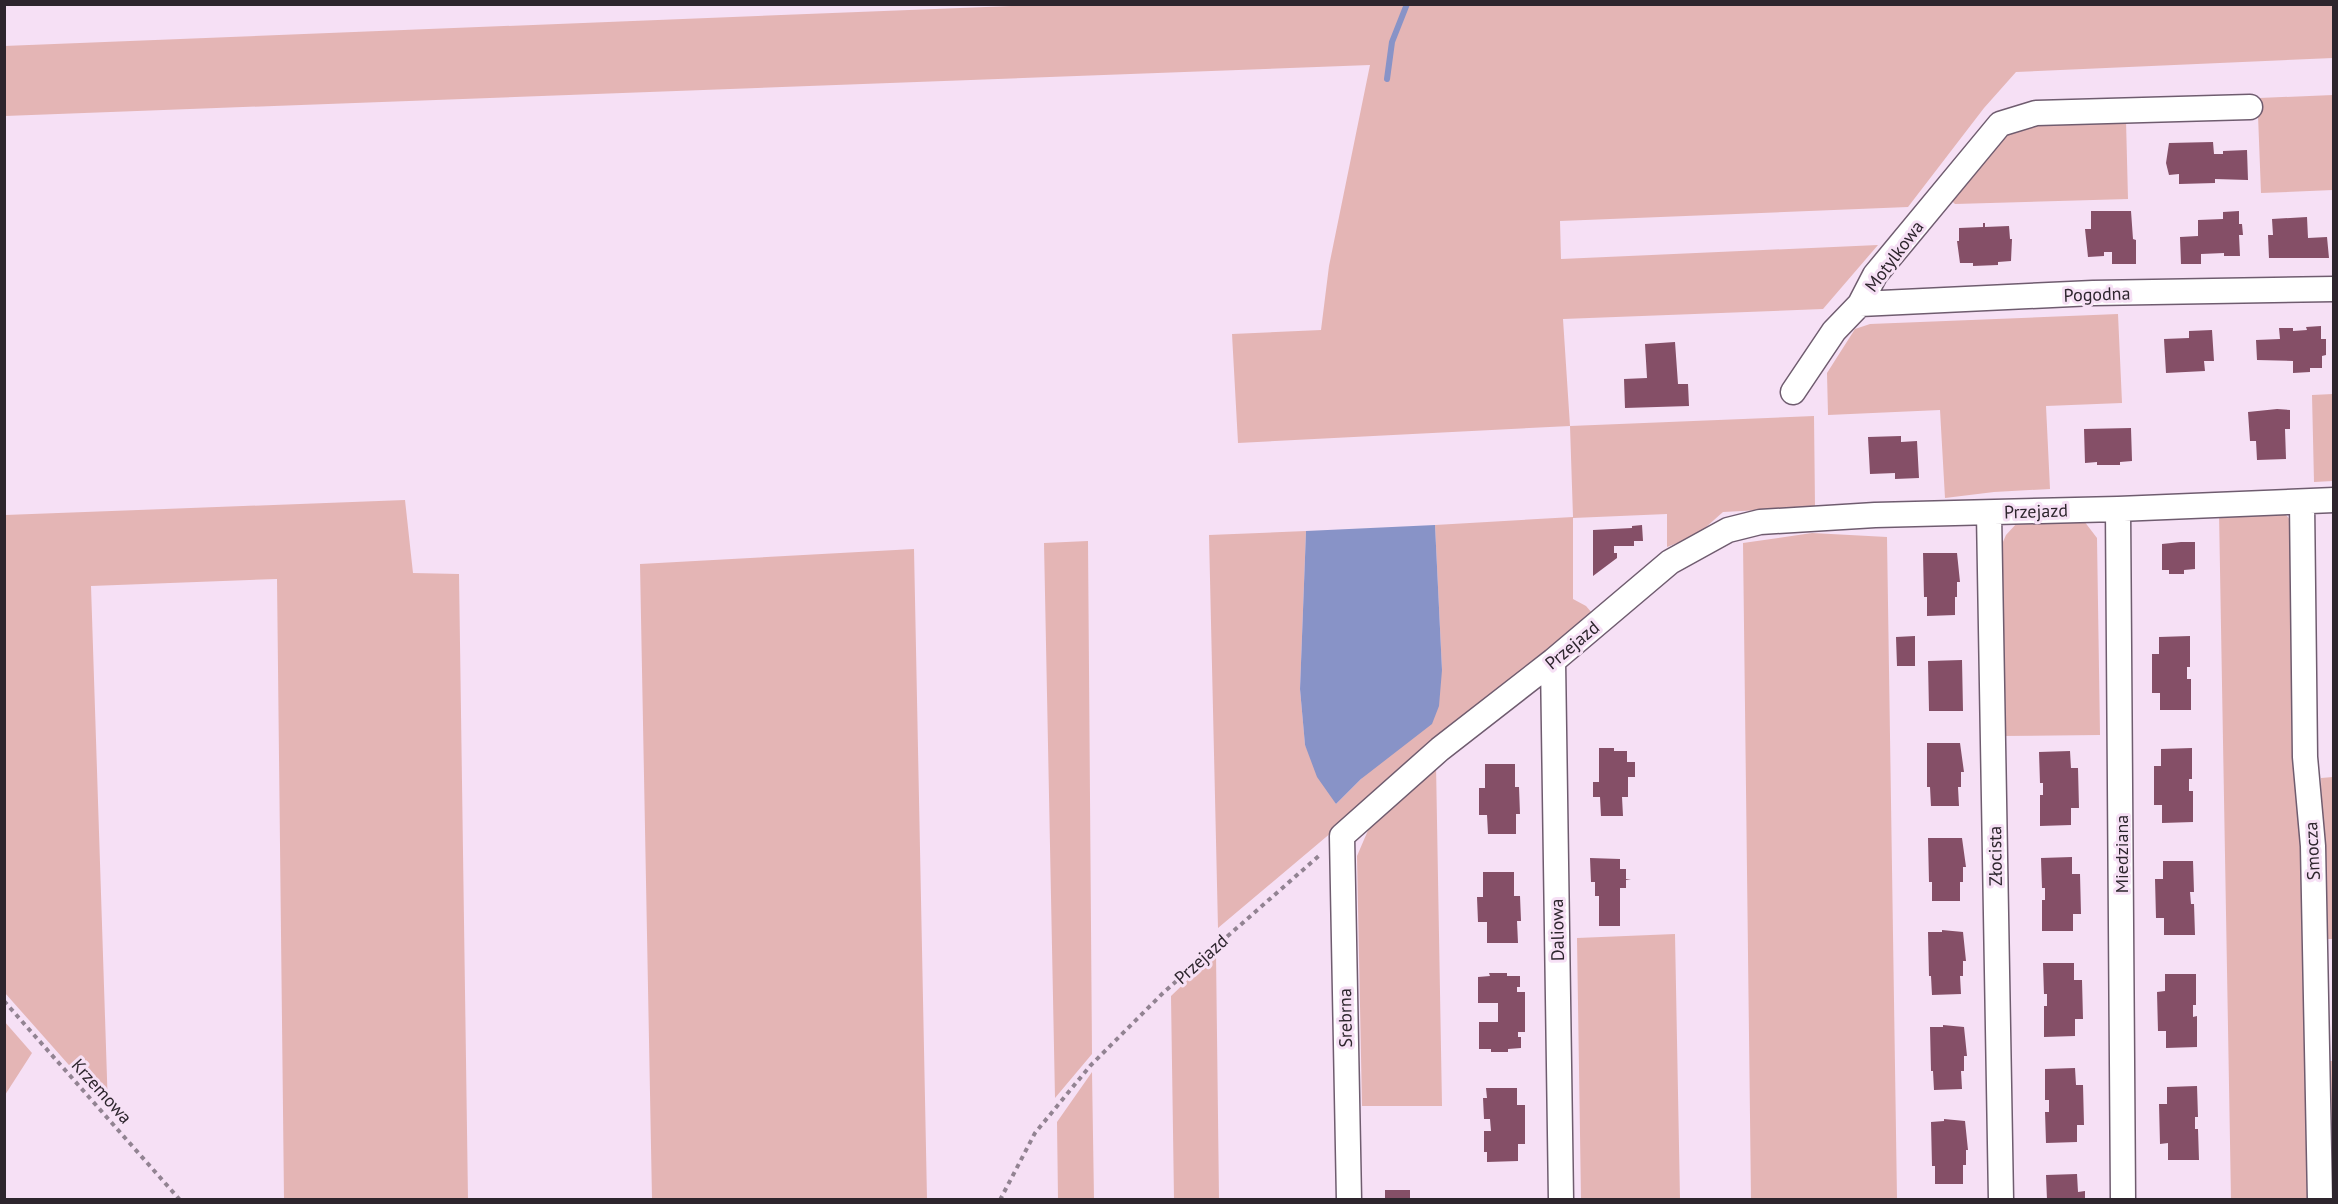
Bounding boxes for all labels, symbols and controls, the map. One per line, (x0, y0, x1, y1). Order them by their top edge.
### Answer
street label: Motylkowa (1860, 216, 1928, 296)
street label: Pogodna (2063, 281, 2131, 307)
street label: Przejazd (2004, 498, 2068, 524)
street label: Przejazd (1540, 616, 1604, 674)
street label: Miedziana (2110, 815, 2133, 893)
street label: Smocza (2299, 821, 2325, 881)
street label: Złocista (1983, 826, 2007, 886)
street label: Daliowa (1545, 899, 1569, 961)
street label: Przejazd (1170, 929, 1232, 989)
street label: Srebrna (1333, 988, 1357, 1048)
street label: Krzemowa (67, 1054, 137, 1128)

